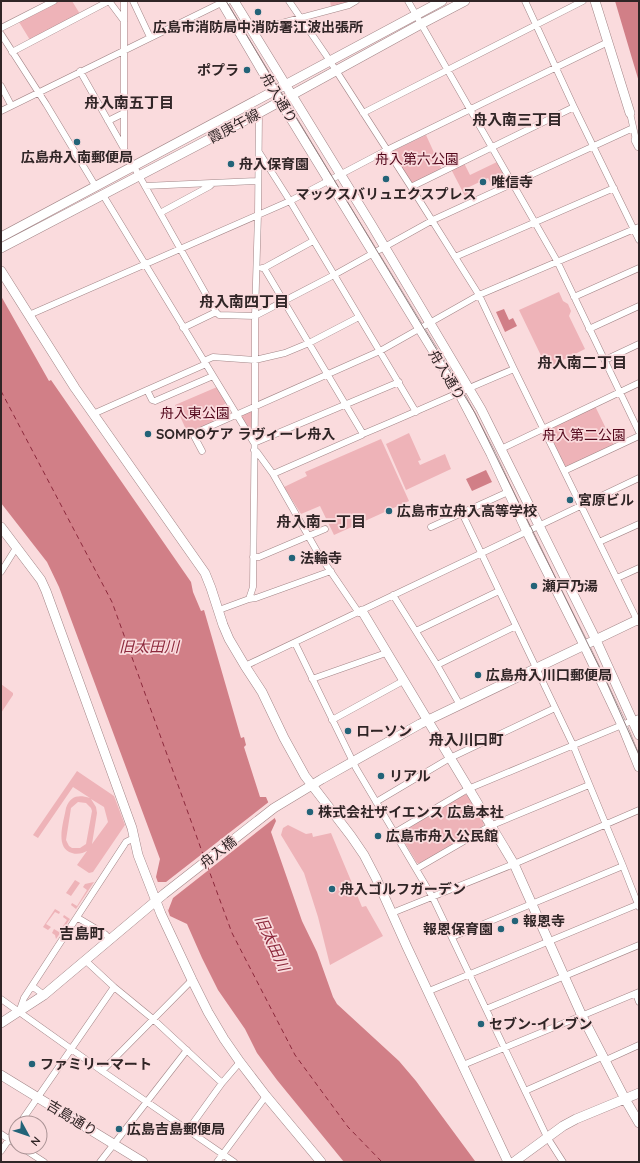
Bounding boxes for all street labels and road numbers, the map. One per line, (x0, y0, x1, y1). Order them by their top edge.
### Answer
street label: 舟入通り (257, 69, 301, 127)
street label: 霞庚午線 (205, 105, 263, 147)
street label: 舟入通り (425, 346, 469, 404)
street label: 舟入橋 (196, 832, 240, 872)
street label: 吉島通り (43, 1096, 101, 1140)

